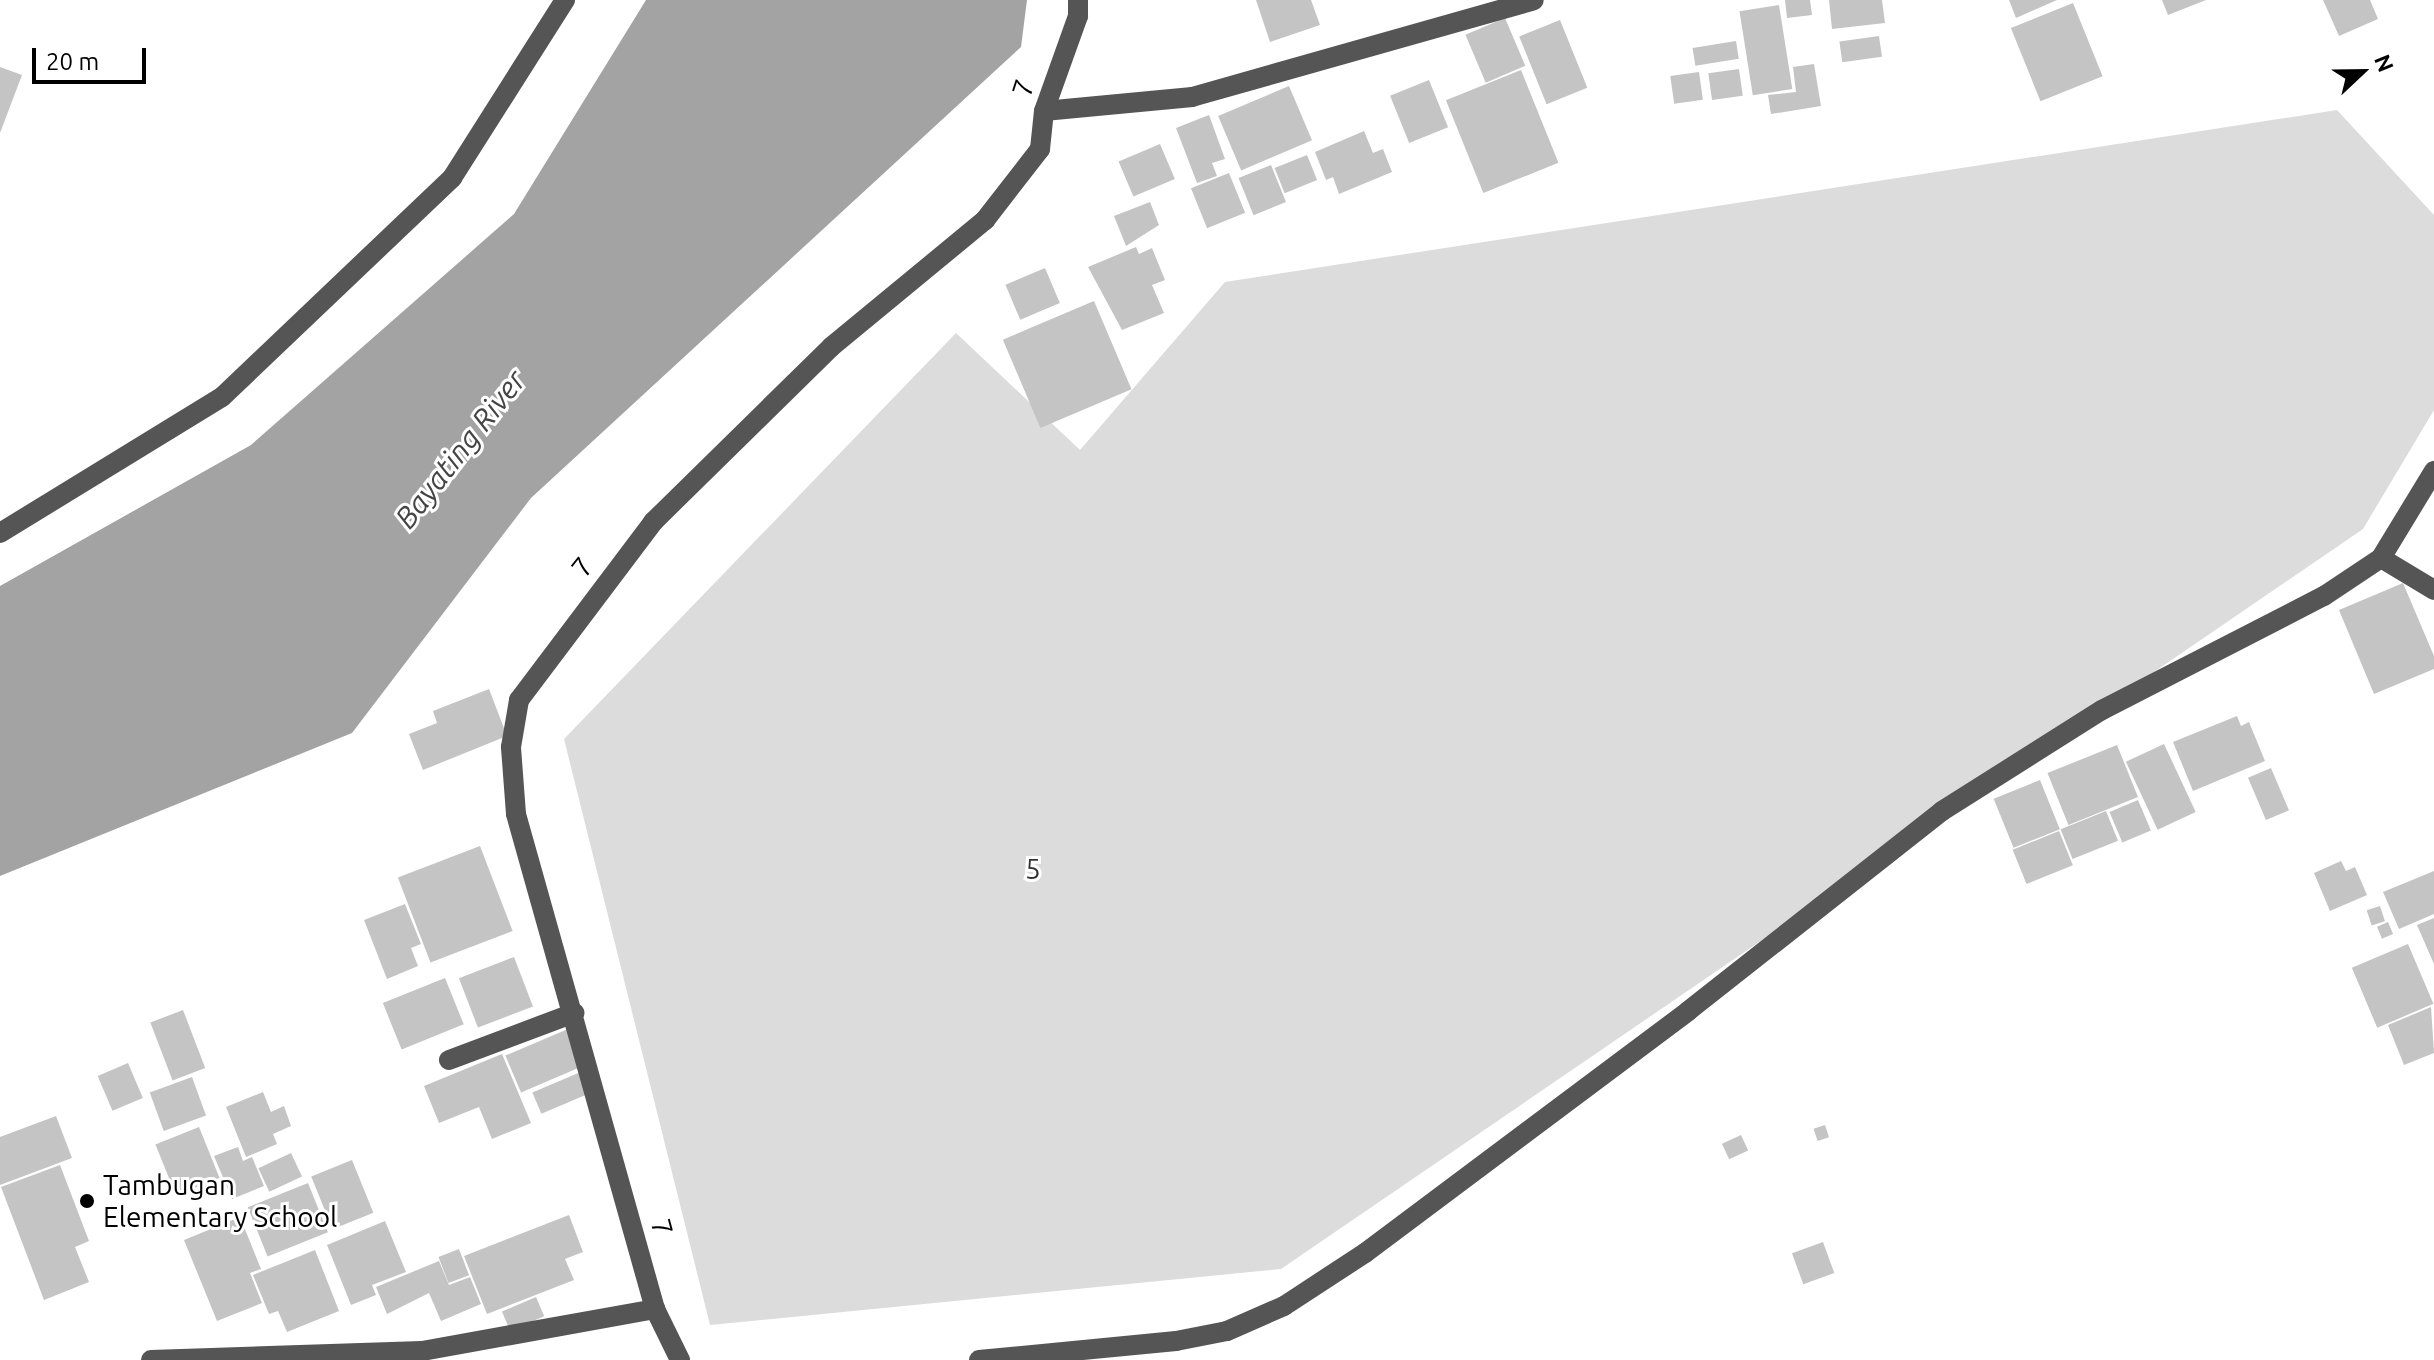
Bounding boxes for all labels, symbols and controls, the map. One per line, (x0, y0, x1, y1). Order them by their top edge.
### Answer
scale bar (36, 32, 150, 82)
north arrow (2322, 32, 2402, 112)
text: 20 m (46, 48, 99, 75)
text: N (2370, 51, 2399, 75)
street label: 7 (1005, 75, 1041, 101)
water label: Bayating River (387, 363, 533, 535)
street label: 7 (564, 550, 600, 584)
park label: 5 (1025, 852, 1041, 886)
place label: Tambugan Elementary School (103, 1168, 337, 1234)
marker: Tambugan Elementary School (78, 1192, 96, 1210)
street label: 7 (644, 1215, 680, 1239)

